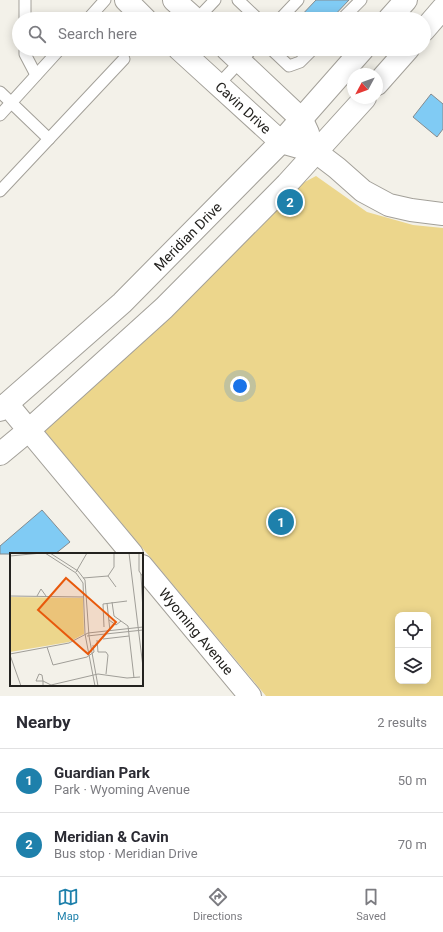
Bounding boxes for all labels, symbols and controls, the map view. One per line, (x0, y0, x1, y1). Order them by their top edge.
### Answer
search box (12, 12, 431, 56)
icon: search (26, 23, 48, 45)
text: Search here (58, 25, 137, 43)
north arrow (347, 68, 383, 104)
street label: Cavin Drive (212, 78, 274, 137)
pin: 2 (277, 187, 303, 217)
street label: Meridian Drive (151, 199, 225, 274)
your location (230, 376, 250, 396)
pin: 1 (268, 507, 294, 537)
inset map (10, 553, 143, 686)
street label: Wyoming Avenue (156, 585, 237, 678)
map controls (395, 612, 431, 684)
button: locate (395, 612, 431, 648)
button: layers (395, 648, 431, 684)
text: Nearby (16, 712, 71, 732)
text: 2 results (377, 715, 427, 730)
text: Guardian Park (54, 764, 150, 782)
text: 1 (25, 773, 33, 788)
text: 50 m (398, 773, 427, 788)
text: Park · Wyoming Avenue (54, 782, 190, 797)
text: Meridian & Cavin (54, 828, 169, 846)
text: 2 (25, 837, 33, 852)
text: 70 m (398, 837, 427, 852)
text: Bus stop · Meridian Drive (54, 846, 198, 861)
tab: Map (57, 886, 79, 923)
tab: Directions (193, 886, 242, 923)
tab: Saved (356, 886, 386, 923)

